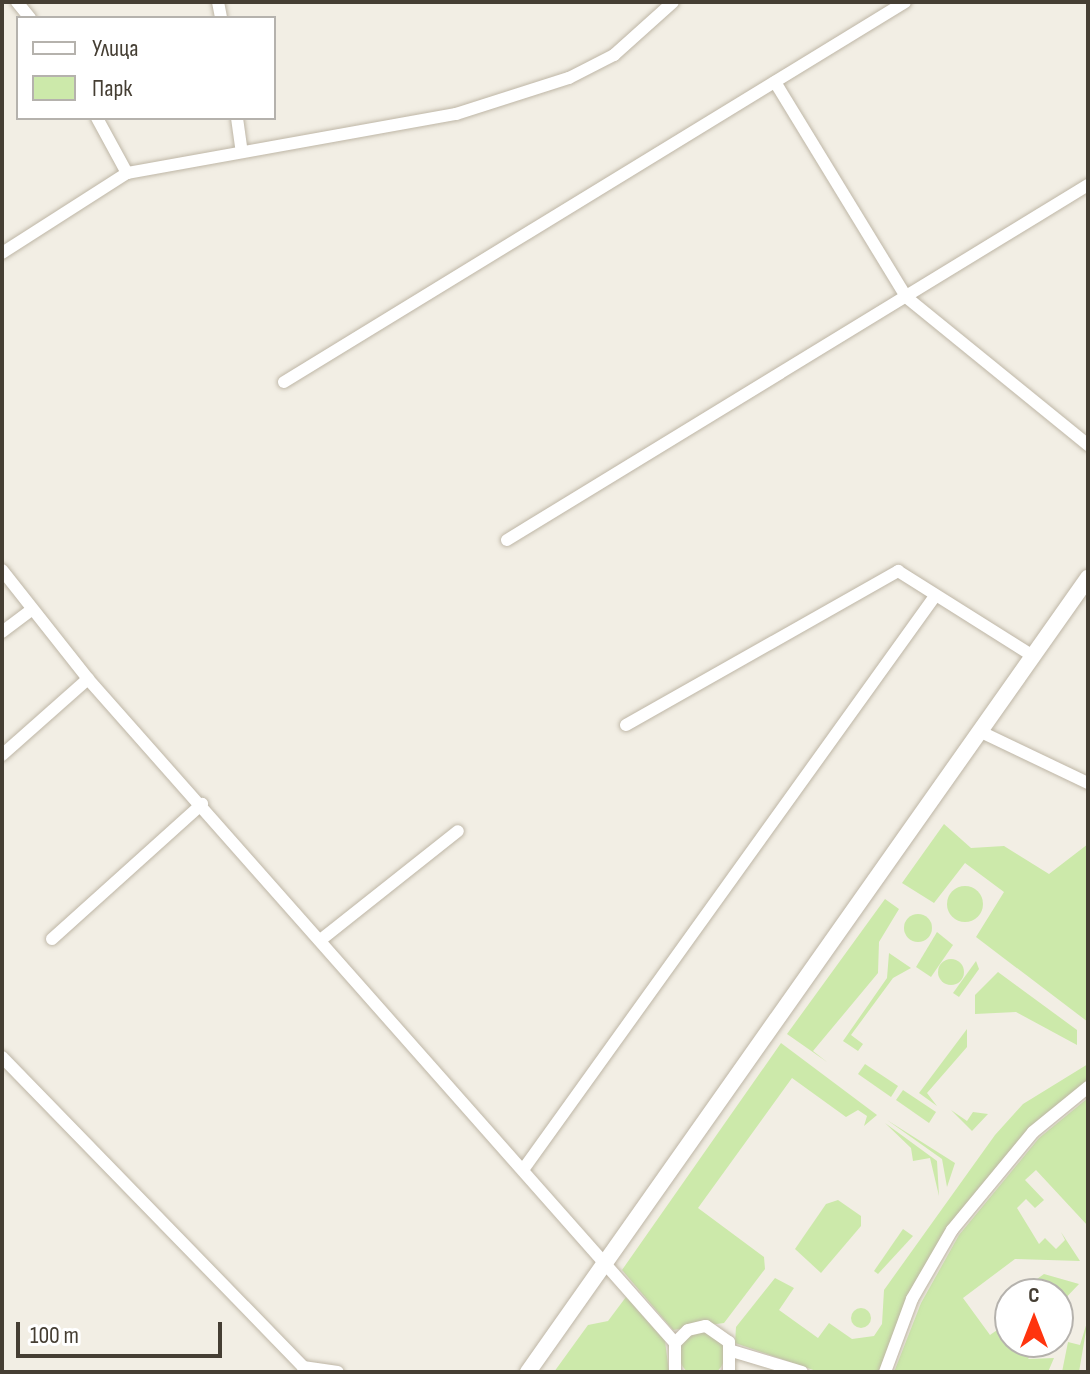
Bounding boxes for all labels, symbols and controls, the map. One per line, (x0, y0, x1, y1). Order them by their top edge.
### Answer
legend (16, 16, 276, 120)
text: Улица (92, 34, 138, 63)
text: Парк (92, 74, 132, 103)
north arrow (994, 1278, 1074, 1358)
text: С (1028, 1282, 1040, 1309)
scale bar (20, 1306, 226, 1356)
text: 100 m (30, 1321, 79, 1350)

